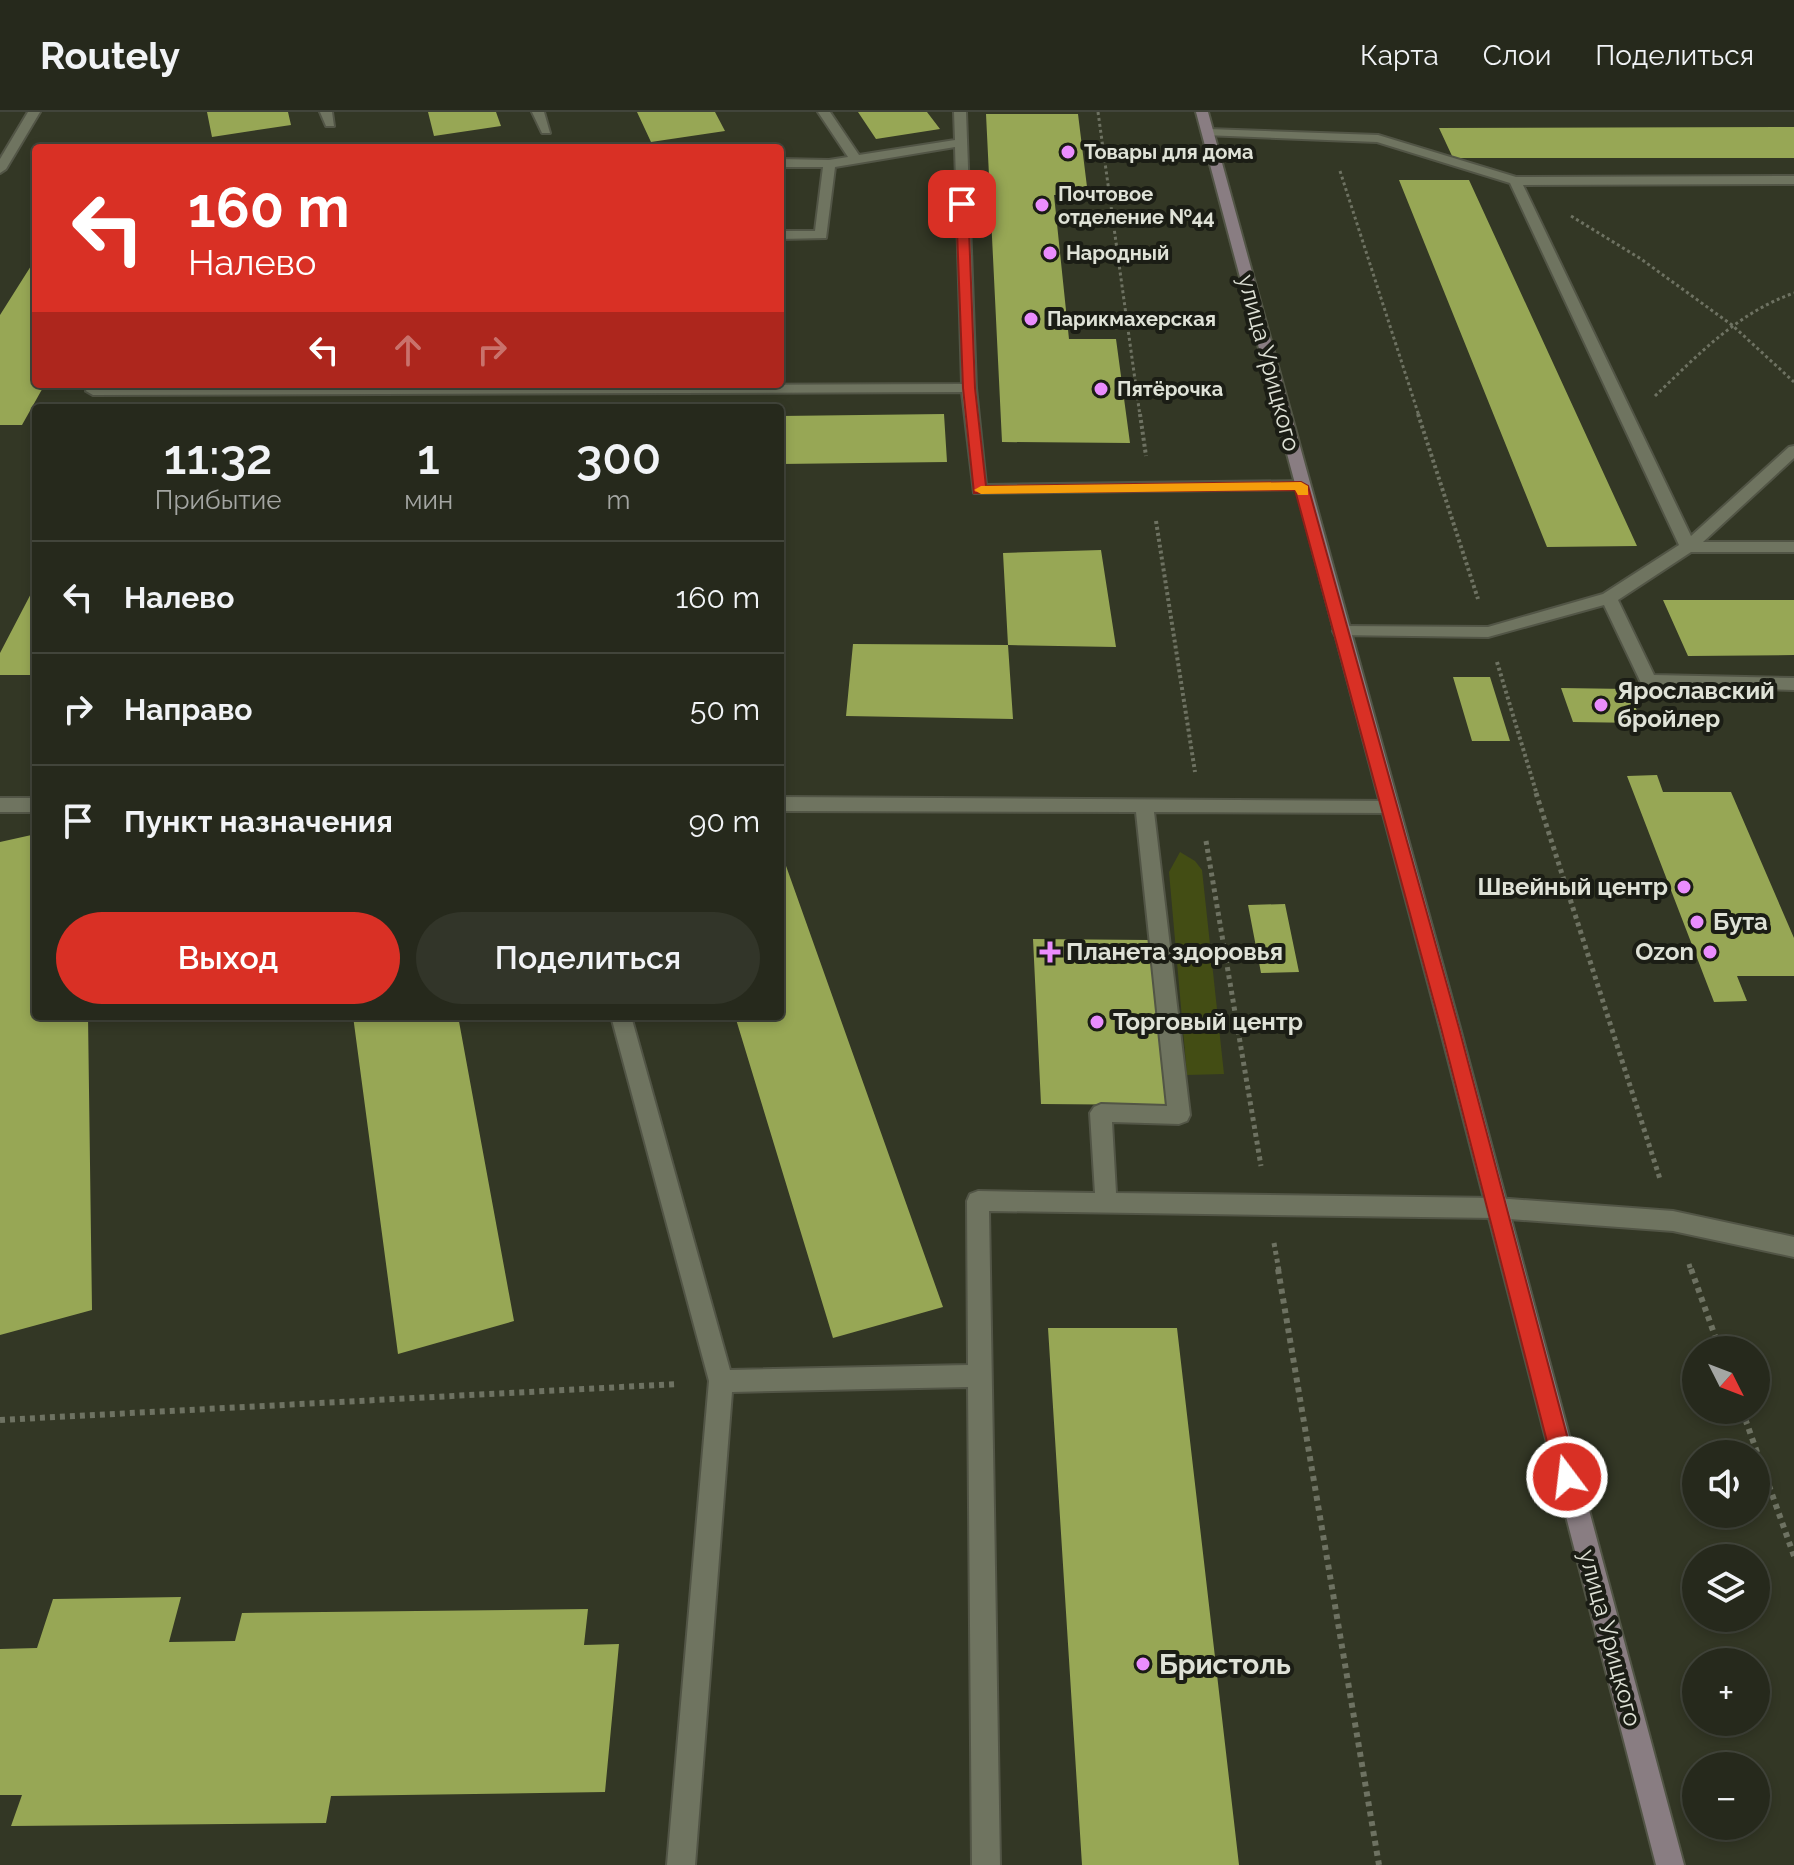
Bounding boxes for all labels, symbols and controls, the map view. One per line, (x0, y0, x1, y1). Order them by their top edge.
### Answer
text: Routely (40, 33, 180, 78)
text: Карта (1360, 39, 1439, 72)
text: Слои (1483, 39, 1551, 72)
text: Поделиться (1595, 39, 1754, 72)
place label: Товары для дома (1084, 140, 1253, 164)
marker: Товары для дома (1059, 143, 1077, 161)
pin (928, 170, 996, 238)
text: 160 m (188, 174, 350, 240)
icon: left (56, 176, 160, 280)
icon: arrive (940, 182, 984, 226)
place label: Почтовое отделение №44 (1058, 182, 1215, 229)
marker: Почтовое отделение №44 (1033, 196, 1051, 214)
text: Налево (188, 241, 316, 283)
place label: Народный (1066, 241, 1169, 265)
marker: Народный (1041, 244, 1059, 262)
street label: улица Урицкого (1232, 271, 1307, 454)
place label: Парикмахерская (1047, 307, 1216, 331)
marker: Парикмахерская (1022, 310, 1040, 328)
icon: left (302, 328, 346, 372)
icon: ahead (386, 328, 430, 372)
icon: right (470, 328, 514, 372)
place label: Пятёрочка (1117, 377, 1223, 401)
marker: Пятёрочка (1092, 380, 1110, 398)
text: 11:32 (164, 429, 272, 485)
text: 1 (417, 429, 440, 485)
text: 300 (576, 429, 661, 485)
text: Прибытие (155, 485, 281, 515)
text: мин (404, 485, 453, 515)
text: m (607, 485, 630, 515)
icon: left (56, 575, 100, 619)
text: Налево (124, 580, 234, 615)
text: 160 m (675, 580, 760, 615)
place label: Ярославский бройлер (1617, 676, 1775, 733)
icon: right (56, 687, 100, 731)
text: Направо (124, 692, 253, 727)
text: 50 m (690, 692, 760, 727)
marker: Ярославский бройлер (1592, 696, 1610, 714)
icon: arrive (56, 799, 100, 843)
text: Пункт назначения (124, 804, 393, 839)
text: 90 m (689, 804, 760, 839)
place label: Швейный центр (1478, 872, 1668, 901)
marker: Швейный центр (1675, 878, 1693, 896)
place label: Бута (1713, 907, 1768, 936)
button: Выход (56, 912, 400, 1004)
button: Поделиться (416, 912, 760, 1004)
marker: Бута (1688, 913, 1706, 931)
place label: Планета здоровья (1066, 937, 1283, 966)
place label: Ozon (1635, 937, 1694, 966)
marker: Планета здоровья (1041, 943, 1059, 961)
marker: Ozon (1701, 943, 1719, 961)
place label: Торговый центр (1113, 1007, 1303, 1036)
marker: Торговый центр (1088, 1013, 1106, 1031)
north arrow (1682, 1336, 1770, 1424)
map controls (1682, 1336, 1770, 1840)
position arrow (1525, 1435, 1609, 1519)
button: sound (1682, 1440, 1770, 1528)
button: layers (1682, 1544, 1770, 1632)
street label: улица Урицкого (1573, 1546, 1648, 1729)
place label: Бристоль (1159, 1648, 1291, 1681)
button: + (1682, 1648, 1770, 1736)
marker: Бристоль (1134, 1655, 1152, 1673)
button: − (1682, 1752, 1770, 1840)

